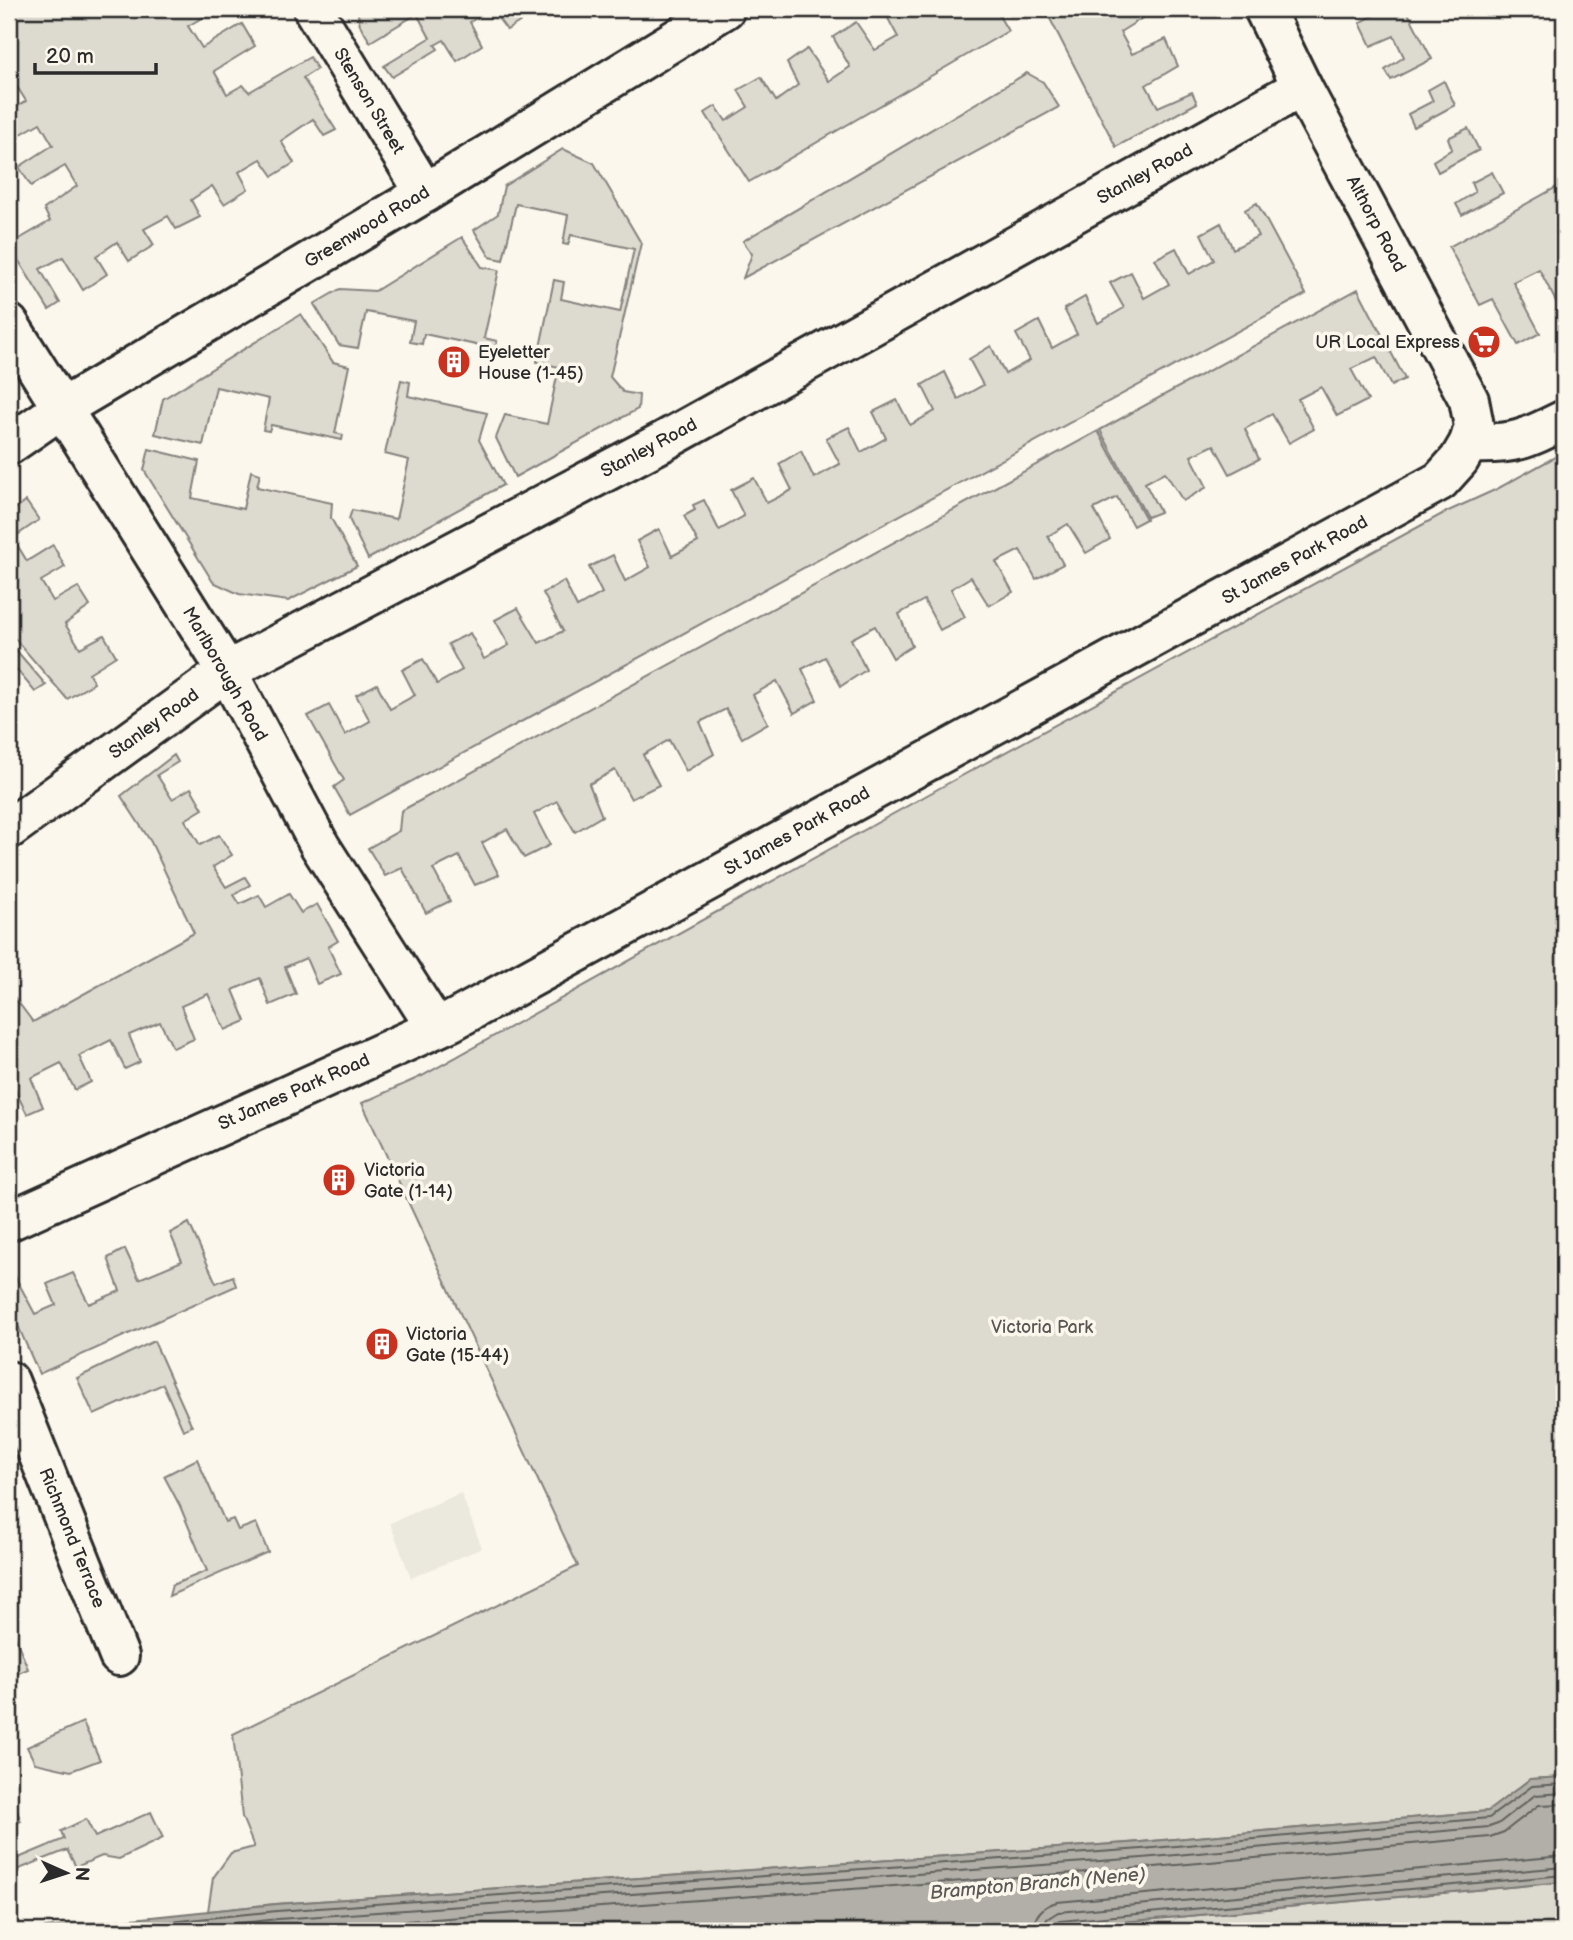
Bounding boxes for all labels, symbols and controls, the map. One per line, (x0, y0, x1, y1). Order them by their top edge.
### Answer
scale bar (35, 32, 156, 76)
text: 20 m (46, 44, 94, 69)
street label: Stenson Street (329, 44, 409, 158)
street label: Stanley Road (1094, 139, 1196, 209)
street label: Althorp Road (1342, 172, 1410, 276)
street label: Greenwood Road (301, 181, 433, 273)
supermarket icon: UR Local Express (1465, 323, 1503, 361)
place label: UR Local Express (1315, 332, 1460, 353)
place label: Eyeletter House (1-45) (478, 342, 584, 384)
building icon: Eyeletter House (1-45) (435, 343, 473, 381)
street label: Stanley Road (597, 414, 701, 482)
street label: St James Park Road (1218, 511, 1372, 609)
street label: Marlborough Road (178, 603, 272, 745)
street label: Stanley Road (105, 684, 203, 764)
street label: St James Park Road (720, 782, 874, 880)
street label: St James Park Road (215, 1049, 373, 1135)
place label: Victoria Gate (1-14) (364, 1160, 453, 1202)
building icon: Victoria Gate (1-14) (320, 1161, 358, 1199)
park label: Victoria Park (991, 1317, 1093, 1338)
place label: Victoria Gate (15-44) (406, 1324, 509, 1366)
building icon: Victoria Gate (15-44) (363, 1325, 401, 1363)
street label: Richmond Terrace (34, 1465, 110, 1611)
north arrow (32, 1839, 102, 1909)
water label: Brampton Branch (Nene) (929, 1863, 1147, 1905)
text: N (70, 1866, 93, 1882)

